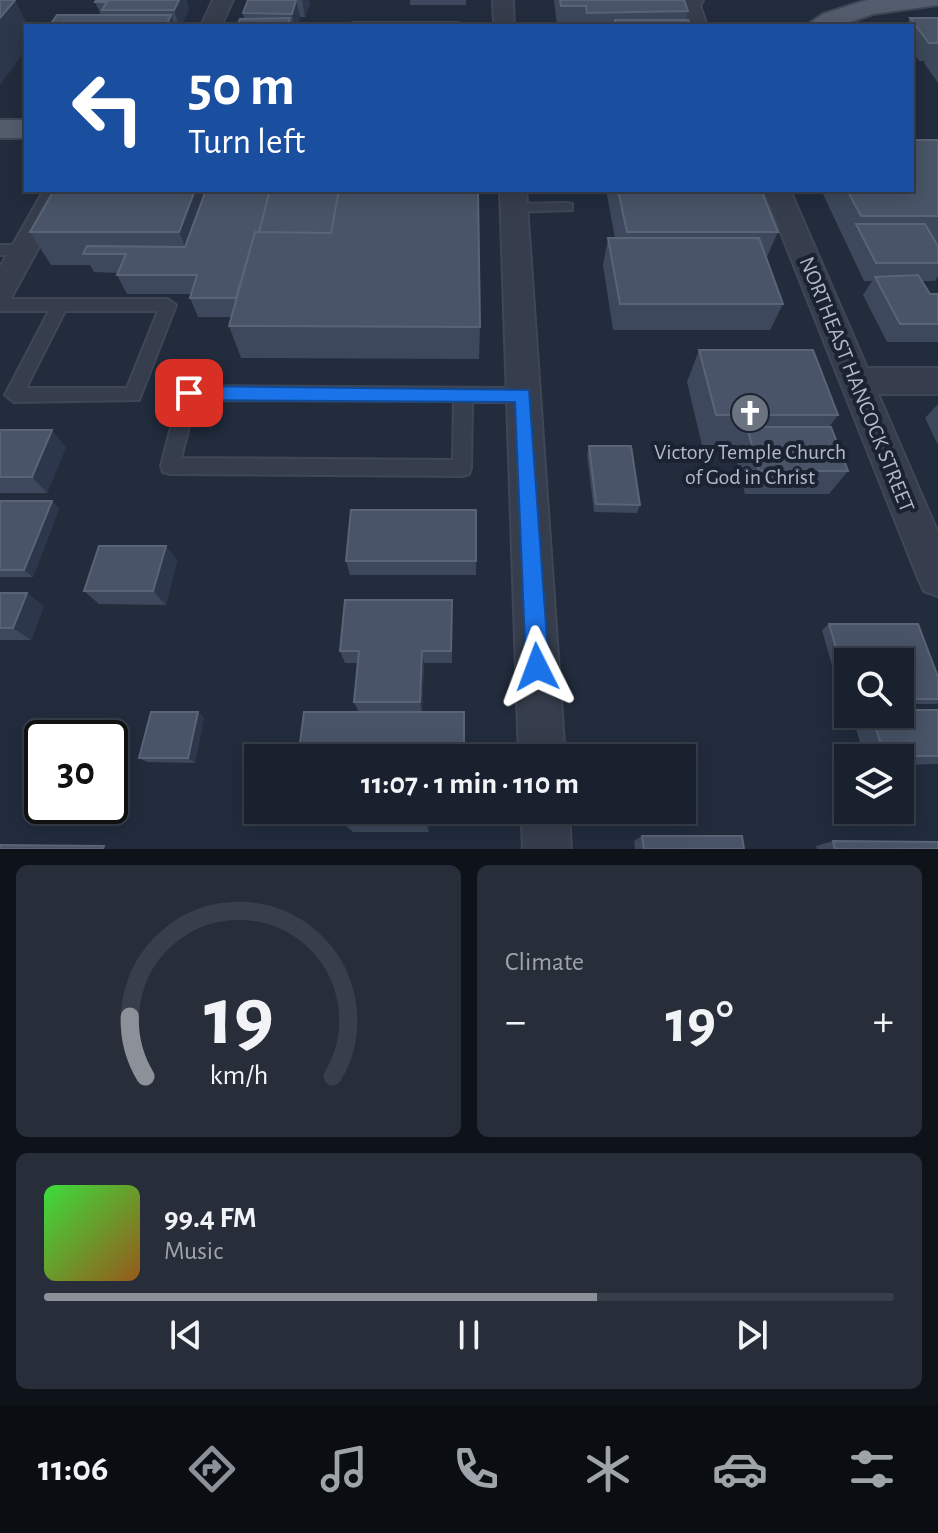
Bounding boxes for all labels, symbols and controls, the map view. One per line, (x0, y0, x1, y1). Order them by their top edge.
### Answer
icon: left (56, 56, 160, 160)
text: 50 m (188, 59, 295, 115)
text: Turn left (188, 124, 305, 160)
street label: NORTHEAST HANCOCK STREET (796, 253, 919, 516)
pin (155, 359, 223, 427)
icon: arrive (167, 371, 211, 415)
church icon: Victory Temple Church of God in Christ (729, 392, 771, 434)
place label: Victory Temple Church of God in Christ (654, 441, 846, 488)
position arrow (495, 625, 579, 709)
map controls (834, 648, 914, 824)
button: search (834, 648, 914, 728)
speed limit sign: 30 (24, 720, 128, 824)
button: layers (834, 744, 914, 824)
text: 11:07 · 1 min · 110 m (361, 769, 579, 799)
text: Climate (505, 949, 584, 975)
text: 19 (203, 976, 274, 1060)
text: 19° (665, 993, 734, 1053)
text: − (505, 1000, 526, 1044)
text: + (873, 1000, 894, 1044)
text: km/h (209, 1061, 268, 1090)
text: 99.4 FM (164, 1203, 257, 1233)
text: Music (164, 1238, 223, 1264)
icon: previous (164, 1313, 208, 1357)
icon: pause (447, 1313, 491, 1357)
icon: next (730, 1313, 774, 1357)
icon: directions (184, 1441, 240, 1497)
icon: music (316, 1441, 372, 1497)
icon: phone (448, 1441, 504, 1497)
icon: climate (580, 1441, 636, 1497)
icon: car (712, 1441, 768, 1497)
icon: filters (844, 1441, 900, 1497)
text: 11:06 (38, 1451, 108, 1487)

